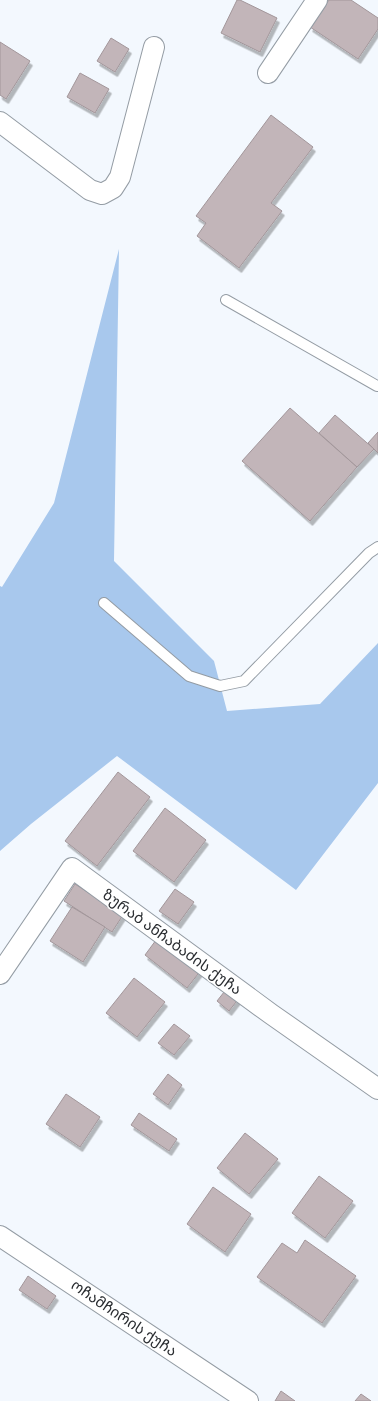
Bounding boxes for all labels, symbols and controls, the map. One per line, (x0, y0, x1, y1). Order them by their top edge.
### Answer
street label: ზურაბ ანჩაბაძის ქუჩა (99, 885, 246, 999)
street label: ოჩამჩირის ქუჩა (68, 1275, 181, 1360)

